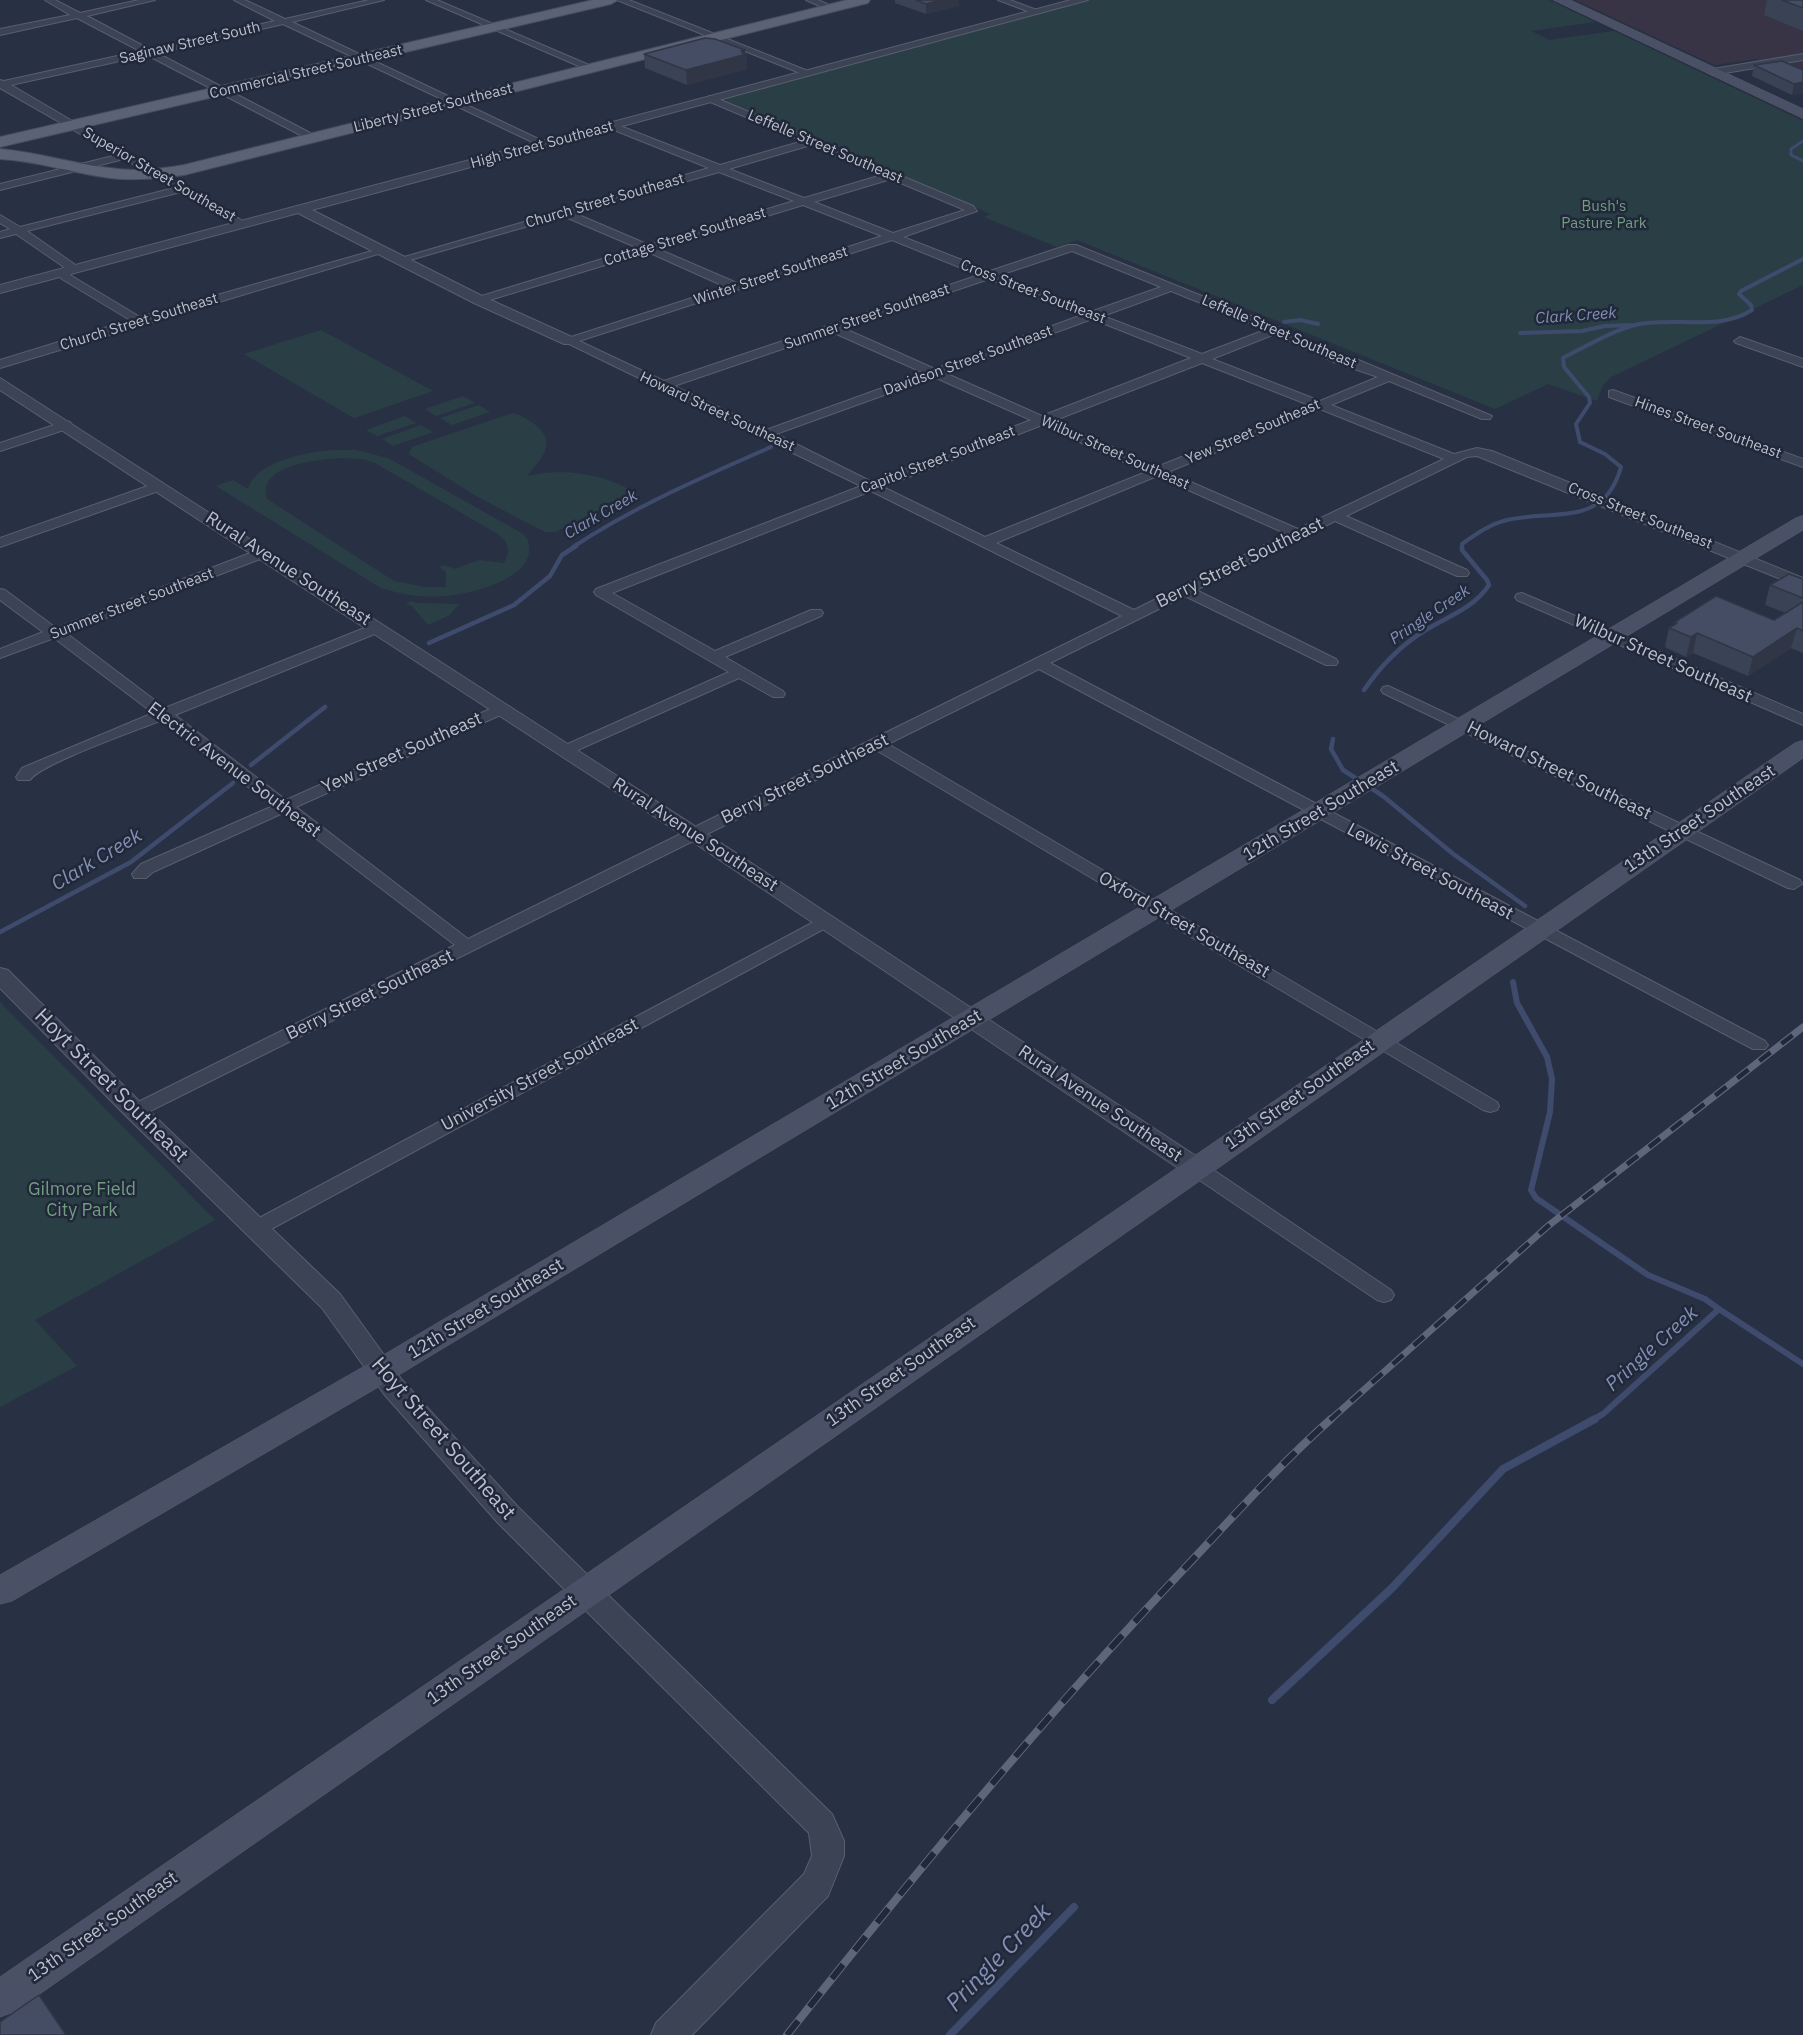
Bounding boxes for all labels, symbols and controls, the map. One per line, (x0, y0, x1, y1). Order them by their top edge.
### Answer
street label: Saginaw Street South (118, 18, 262, 68)
street label: Commercial Street Southeast (208, 41, 404, 103)
street label: Liberty Street Southeast (352, 80, 514, 136)
street label: Leffelle Street Southeast (745, 106, 905, 188)
street label: High Street Southeast (469, 117, 615, 173)
street label: Superior Street Southeast (79, 124, 239, 226)
street label: Church Street Southeast (524, 170, 686, 232)
park label: Bush's Pasture Park (1561, 198, 1647, 233)
street label: Cottage Street Southeast (602, 204, 768, 270)
street label: Winter Street Southeast (692, 243, 850, 309)
street label: Cross Street Southeast (958, 256, 1108, 328)
street label: Summer Street Southeast (782, 280, 952, 354)
street label: Church Street Southeast (58, 289, 220, 355)
street label: Leffelle Street Southeast (1199, 291, 1359, 373)
water label: Clark Creek (1535, 304, 1617, 328)
street label: Davidson Street Southeast (881, 322, 1055, 400)
street label: Howard Street Southeast (637, 368, 797, 456)
street label: Hines Street Southeast (1632, 393, 1784, 463)
street label: Yew Street Southeast (1183, 396, 1323, 468)
street label: Wilbur Street Southeast (1038, 412, 1192, 494)
street label: Capitol Street Southeast (858, 422, 1018, 498)
street label: Cross Street Southeast (1565, 479, 1715, 553)
water label: Clark Creek (561, 486, 641, 544)
street label: Rural Avenue Southeast (201, 507, 375, 631)
street label: Berry Street Southeast (1153, 513, 1327, 613)
street label: Summer Street Southeast (48, 565, 216, 643)
water label: Pringle Creek (1386, 581, 1474, 649)
street label: Wilbur Street Southeast (1571, 610, 1755, 708)
street label: Electric Avenue Southeast (143, 698, 325, 842)
street label: Yew Street Southeast (319, 708, 485, 798)
street label: Howard Street Southeast (1463, 717, 1655, 825)
street label: Berry Street Southeast (718, 729, 892, 829)
street label: 12th Street Southeast (1239, 756, 1403, 866)
street label: 13th Street Southeast (1620, 760, 1780, 878)
street label: Rural Avenue Southeast (608, 773, 782, 897)
street label: Lewis Street Southeast (1343, 819, 1517, 925)
water label: Clark Creek (47, 824, 147, 896)
street label: Oxford Street Southeast (1094, 867, 1274, 983)
street label: Berry Street Southeast (283, 945, 457, 1045)
street label: Hoyt Street Southeast (29, 1004, 193, 1168)
street label: 12th Street Southeast (822, 1005, 986, 1115)
street label: University Street Southeast (438, 1014, 642, 1136)
street label: 13th Street Southeast (1221, 1035, 1379, 1155)
street label: Rural Avenue Southeast (1014, 1041, 1186, 1167)
park label: Gilmore Field City Park (28, 1179, 136, 1222)
street label: 12th Street Southeast (404, 1254, 568, 1364)
water label: Pringle Creek (1601, 1301, 1703, 1397)
street label: 13th Street Southeast (822, 1312, 980, 1432)
street label: Hoyt Street Southeast (366, 1353, 520, 1525)
street label: 13th Street Southeast (423, 1590, 581, 1710)
street label: 13th Street Southeast (24, 1867, 182, 1987)
water label: Pringle Creek (940, 1898, 1058, 2018)

